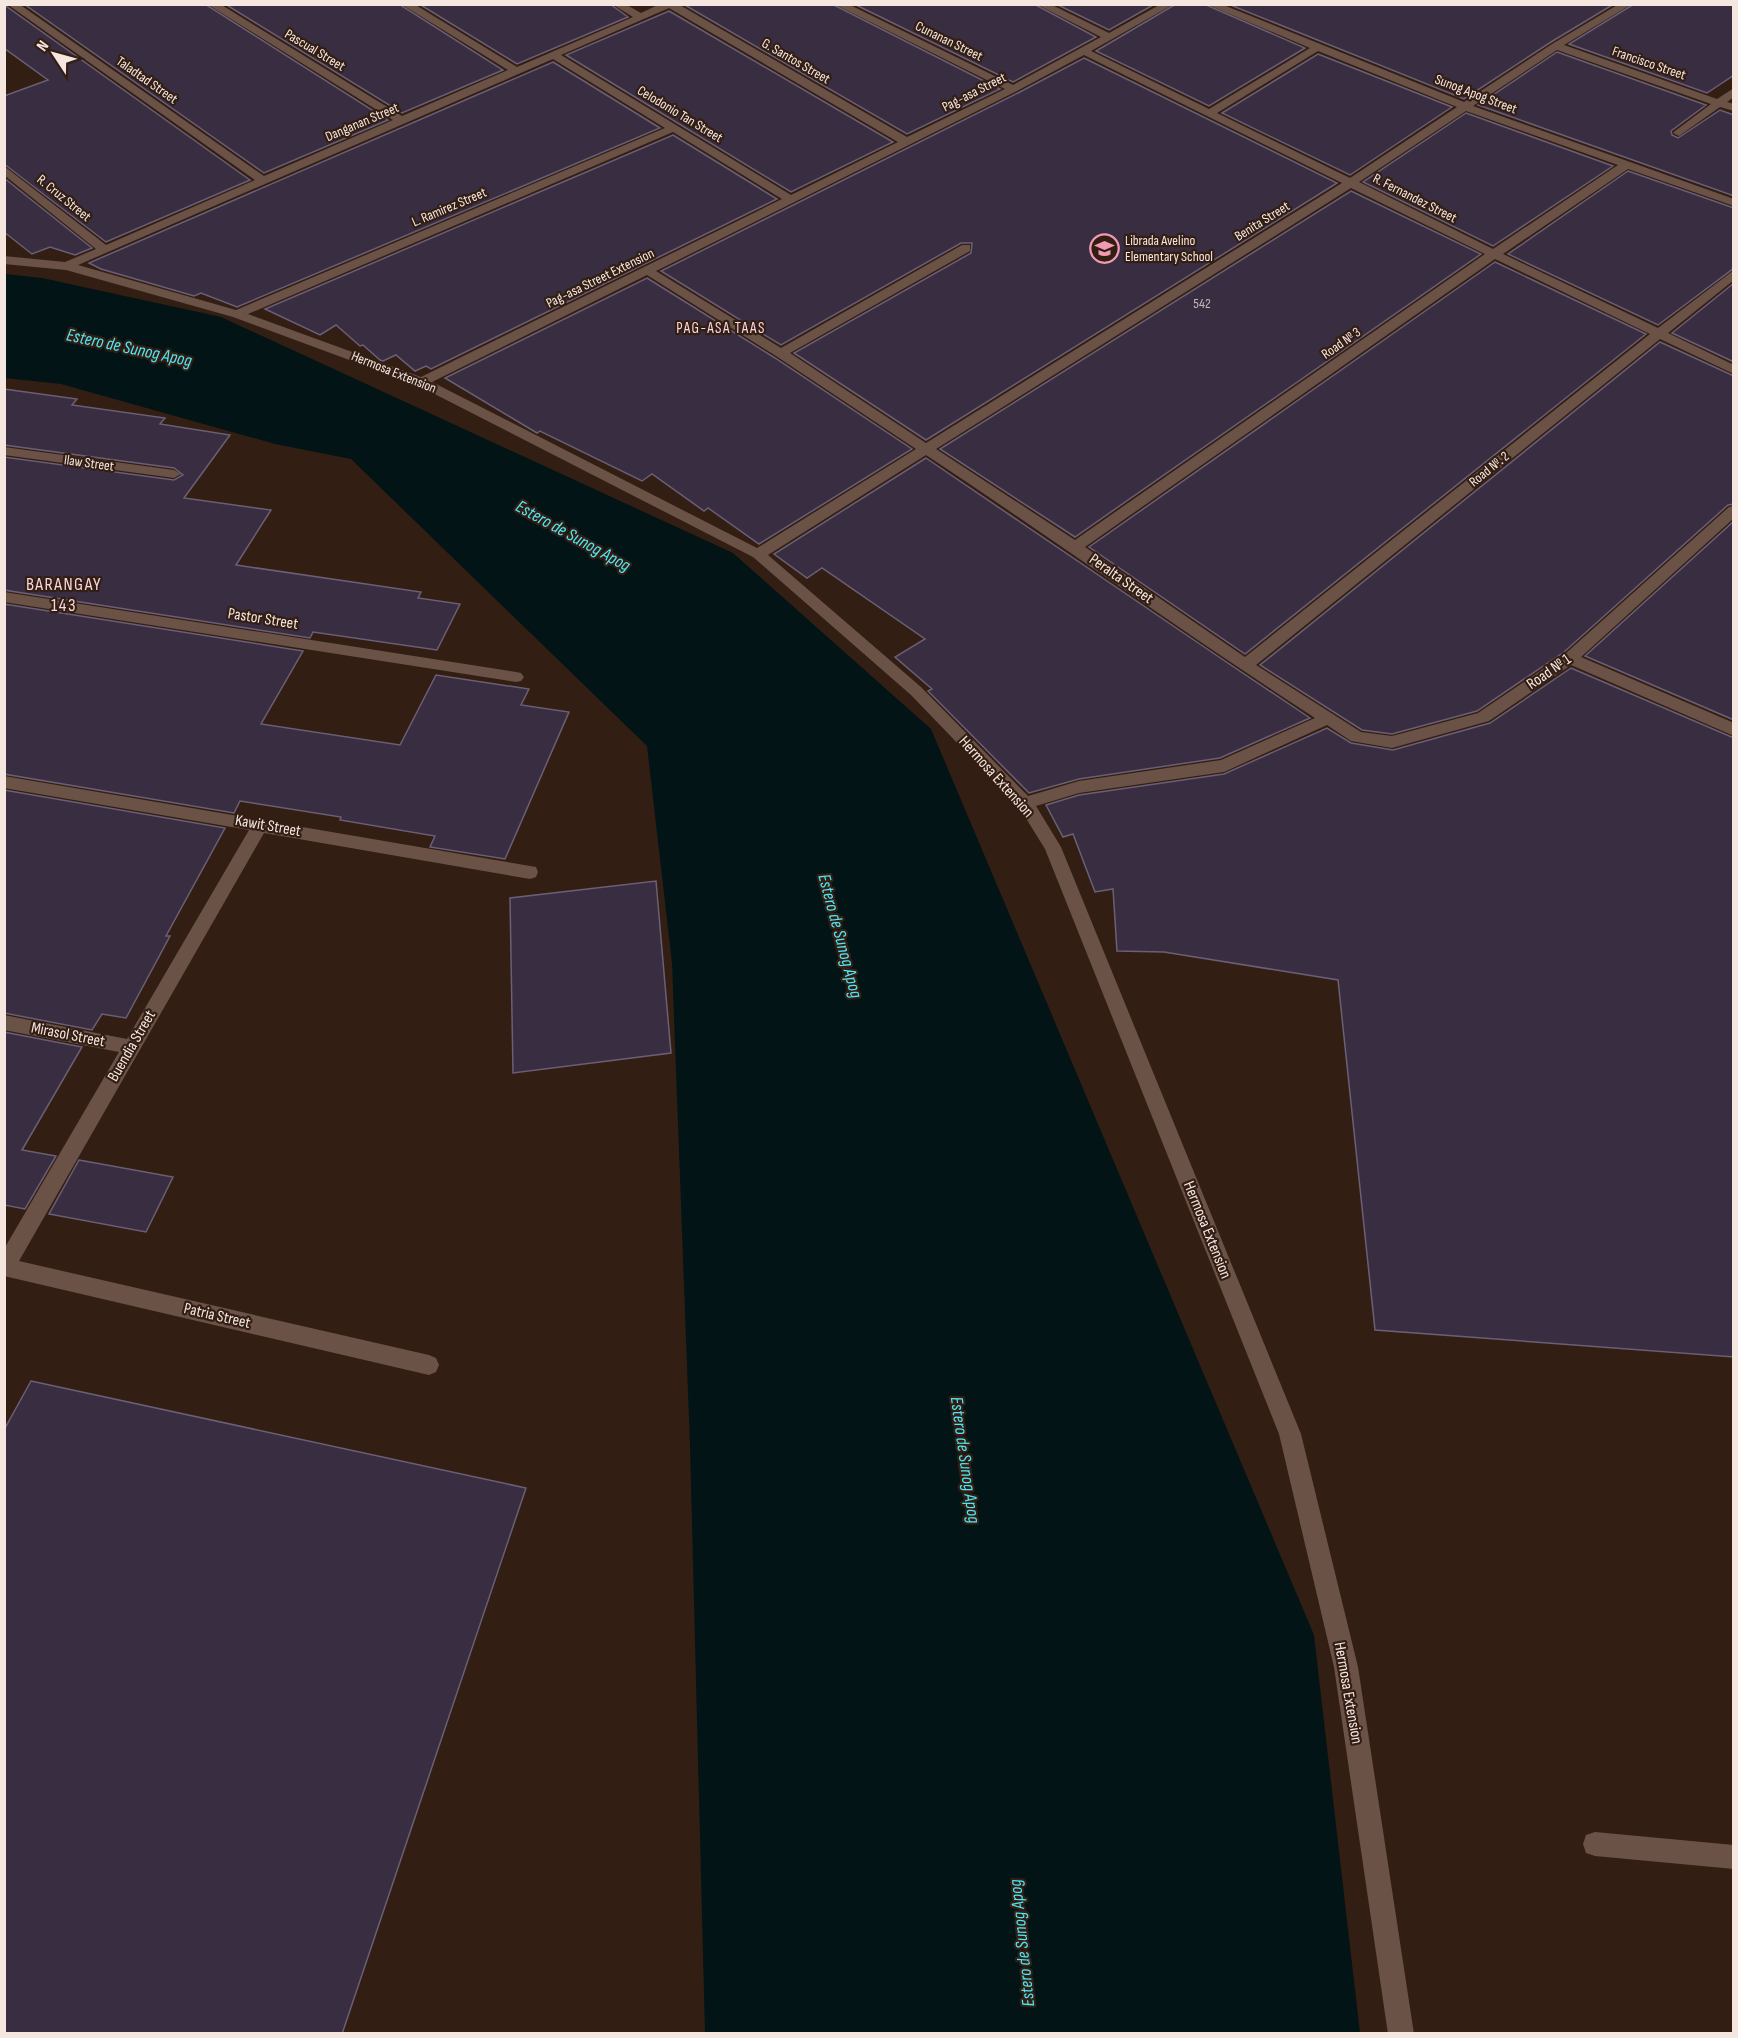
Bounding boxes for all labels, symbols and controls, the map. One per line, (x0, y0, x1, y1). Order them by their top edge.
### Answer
street label: Cunanan Street (912, 17, 986, 65)
north arrow (24, 24, 84, 84)
street label: Pascual Street (282, 25, 348, 75)
street label: G. Santos Street (759, 35, 833, 87)
text: N (33, 37, 53, 55)
street label: Francisco Street (1610, 42, 1688, 84)
street label: Taladtad Street (113, 53, 181, 107)
street label: Pag-asa Street (939, 69, 1009, 115)
street label: Sunog Apog Street (1433, 71, 1519, 117)
street label: Celodonio Tan Street (634, 82, 726, 146)
street label: Danganan Street (323, 99, 401, 145)
street label: R. Fernandez Street (1370, 170, 1460, 226)
street label: R. Cruz Street (33, 171, 95, 225)
street label: L. Ramirez Street (409, 184, 489, 230)
street label: Benita Street (1231, 197, 1293, 245)
school or university icon: Librada Avelino Elementary School (1088, 232, 1120, 264)
place label: Librada Avelino Elementary School (1125, 232, 1213, 265)
street label: Pag-asa Street Extension (543, 244, 657, 312)
house number: 542 (1193, 295, 1211, 312)
district label: PAG-ASA TAAS (676, 319, 766, 338)
street label: Road № 3 (1318, 323, 1364, 363)
water label: Estero de Sunog Apog (64, 324, 194, 372)
street label: Hermosa Extension (349, 347, 439, 397)
street label: Road №. 2 (1465, 448, 1513, 490)
street label: Ilaw Street (63, 451, 115, 475)
water label: Estero de Sunog Apog (512, 496, 635, 576)
street label: Peralta Street (1085, 550, 1157, 608)
district label: BARANGAY 143 (26, 574, 102, 616)
street label: Pastor Street (227, 604, 300, 634)
street label: Road № 1 (1523, 650, 1575, 694)
street label: Hermosa Extension (954, 732, 1038, 822)
street label: Kawit Street (234, 811, 302, 841)
water label: Estero de Sunog Apog (813, 872, 867, 1001)
street label: Buendia Street (104, 1007, 160, 1085)
street label: Mirasol Street (30, 1019, 107, 1051)
street label: Hermosa Extension (1179, 1179, 1235, 1281)
street label: Patria Street (182, 1299, 252, 1333)
water label: Estero de Sunog Apog (946, 1395, 984, 1525)
street label: Hermosa Extension (1330, 1641, 1366, 1745)
water label: Estero de Sunog Apog (1005, 1878, 1039, 2008)

